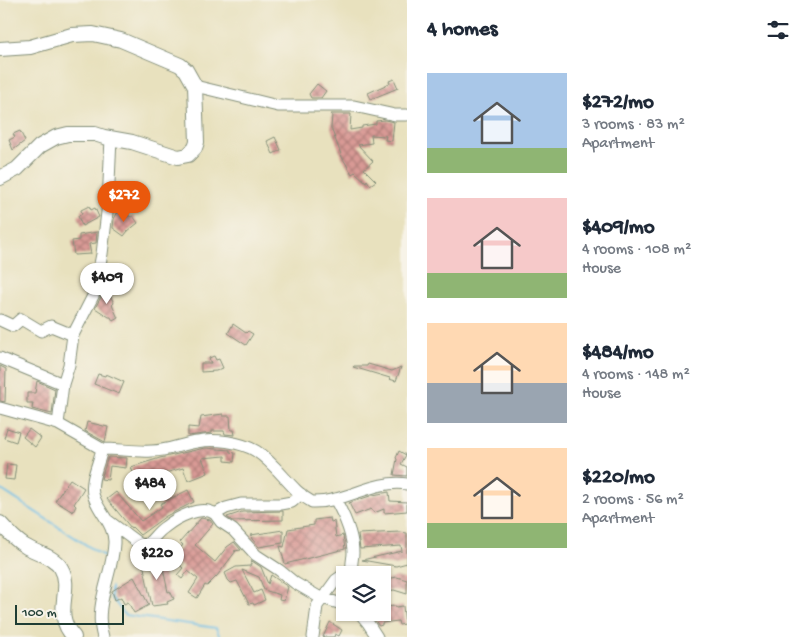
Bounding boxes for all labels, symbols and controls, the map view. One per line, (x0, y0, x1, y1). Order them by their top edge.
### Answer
icon: filters (764, 16, 792, 44)
text: 4 homes (427, 18, 498, 43)
text: $272/mo (582, 91, 654, 116)
icon: home (467, 93, 527, 153)
text: 3 rooms · 83 m² (582, 116, 685, 135)
text: Apartment (582, 135, 654, 154)
pin: $272 (94, 180, 154, 223)
text: $272 (108, 187, 140, 206)
text: $409/mo (582, 216, 655, 241)
icon: home (467, 218, 527, 278)
text: 4 rooms · 108 m² (582, 241, 691, 260)
text: House (582, 260, 621, 279)
pin: $409 (77, 262, 137, 305)
text: $409 (91, 269, 123, 288)
text: $484/mo (582, 341, 654, 366)
icon: home (467, 343, 527, 403)
text: 4 rooms · 148 m² (582, 366, 690, 385)
text: House (582, 385, 621, 404)
text: $220/mo (582, 466, 655, 491)
pin: $484 (120, 468, 180, 511)
icon: home (467, 468, 527, 528)
text: $484 (134, 475, 166, 494)
text: 2 rooms · 56 m² (582, 491, 684, 510)
text: Apartment (582, 510, 654, 529)
pin: $220 (127, 538, 187, 581)
text: $220 (141, 545, 173, 564)
map controls (336, 566, 391, 621)
button: layers (336, 566, 391, 621)
scale bar (15, 602, 124, 625)
text: 100 m (22, 605, 57, 622)

